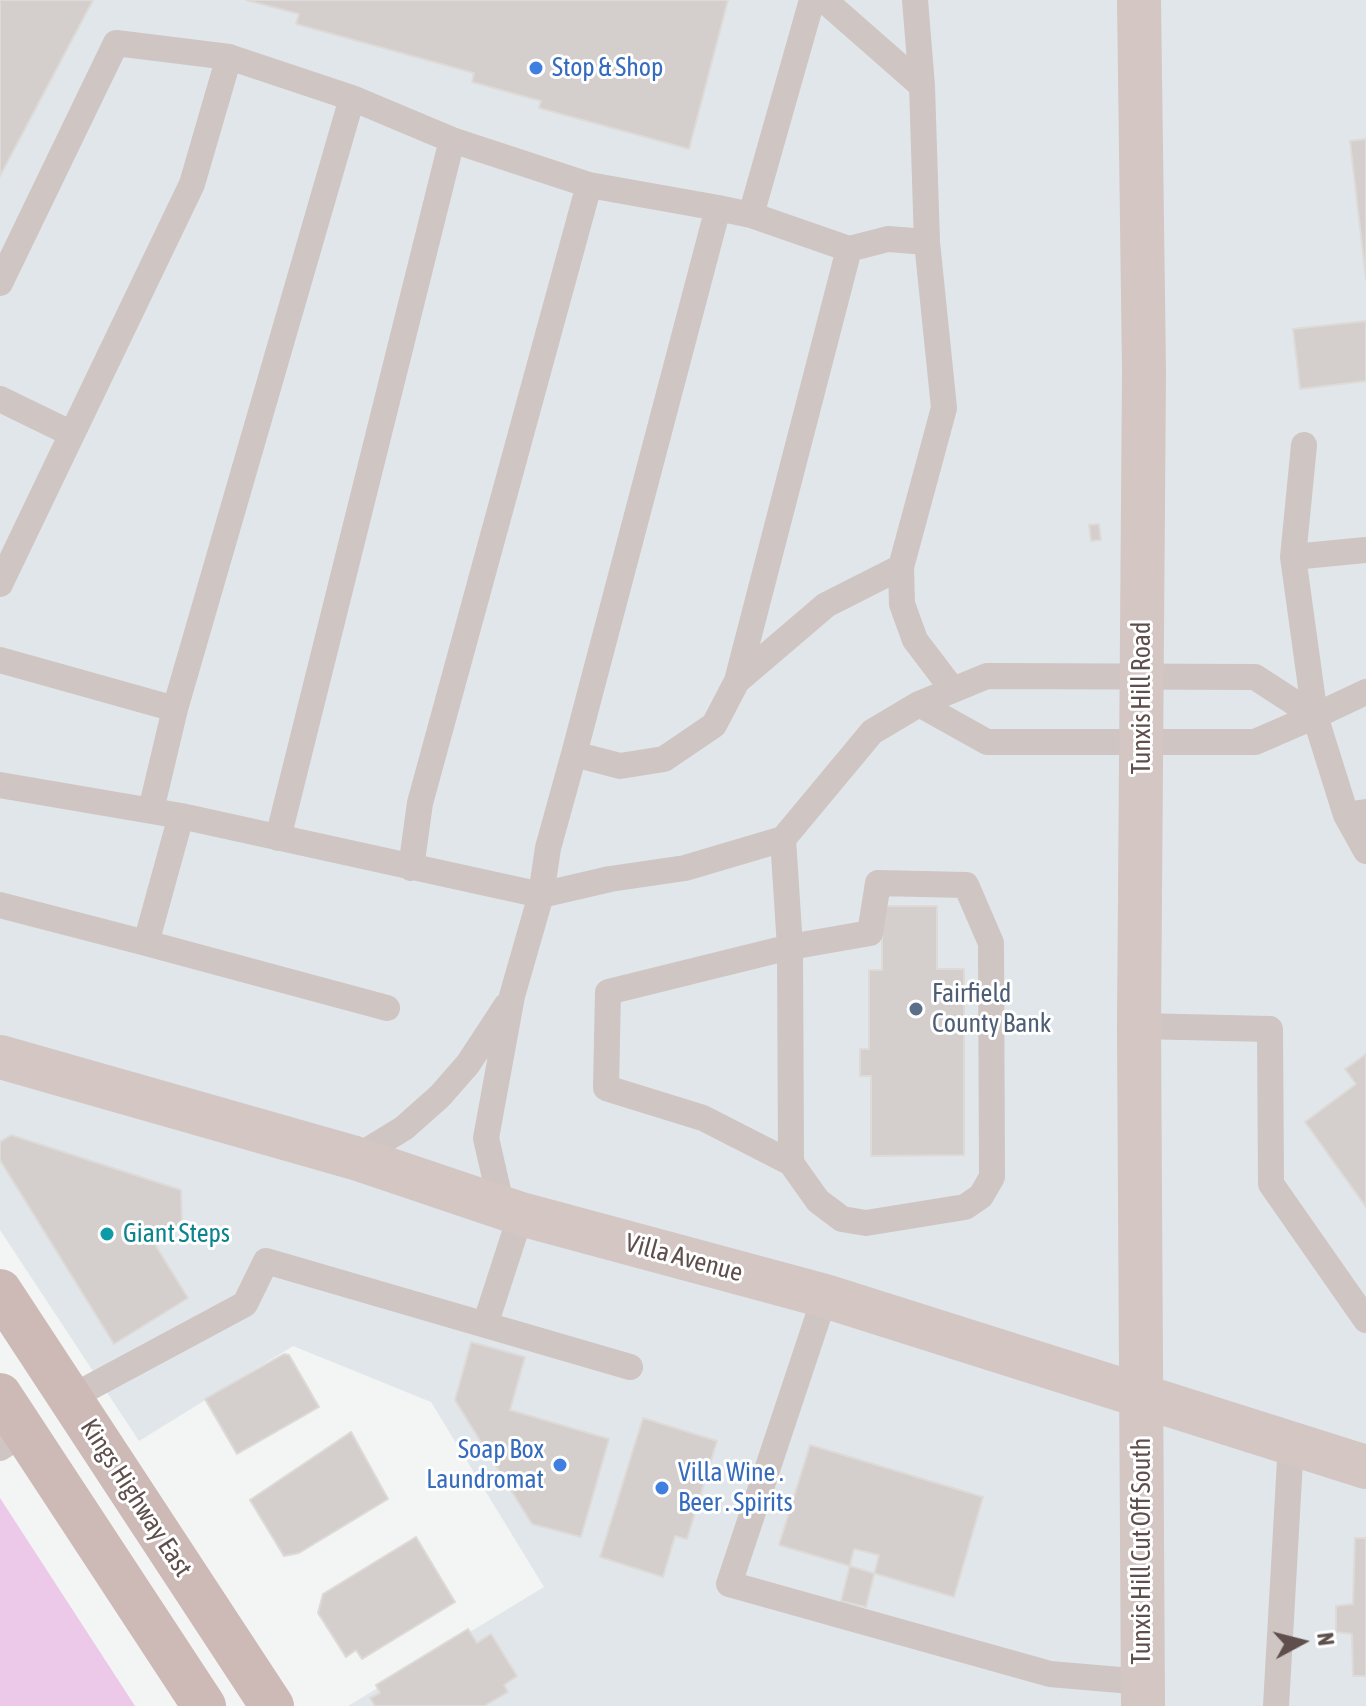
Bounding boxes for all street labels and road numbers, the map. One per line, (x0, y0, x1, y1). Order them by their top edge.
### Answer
street label: Tunxis Hill Road (1126, 622, 1158, 774)
street label: Villa Avenue (622, 1227, 746, 1289)
street label: Kings Highway East (73, 1413, 199, 1583)
street label: Tunxis Hill Cut Off South (1126, 1438, 1158, 1664)

